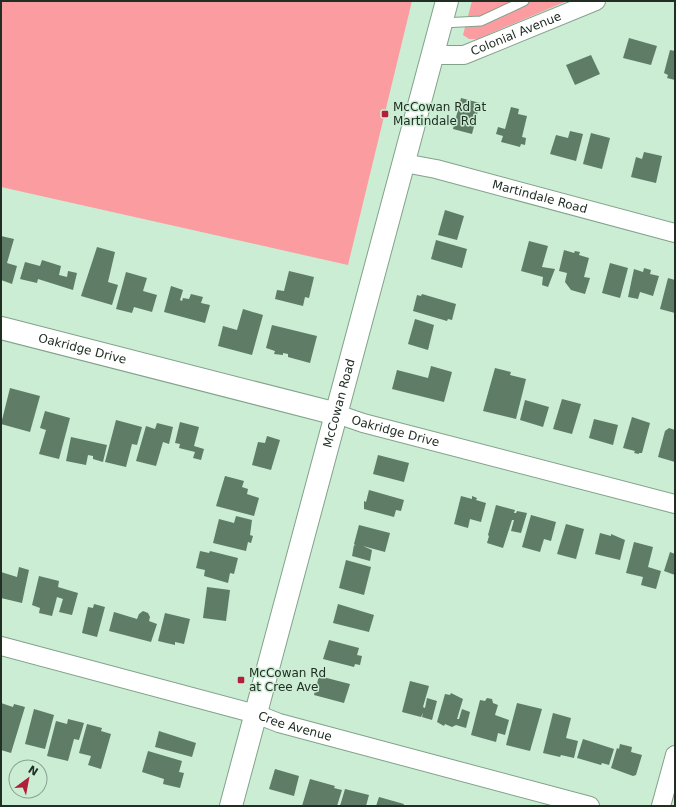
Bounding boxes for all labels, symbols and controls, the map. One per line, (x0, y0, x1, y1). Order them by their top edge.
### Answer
street label: Colonial Avenue (469, 9, 563, 59)
place label: McCowan Rd at Martindale Rd (393, 100, 486, 128)
marker: McCowan Rd at Martindale Rd (380, 109, 390, 119)
street label: Martindale Road (491, 177, 589, 216)
street label: Oakridge Drive (37, 331, 128, 367)
street label: McCowan Road (320, 357, 358, 449)
street label: Oakridge Drive (350, 413, 441, 450)
place label: McCowan Rd at Cree Ave (249, 666, 326, 694)
marker: McCowan Rd at Cree Ave (236, 675, 246, 685)
street label: Cree Avenue (256, 709, 333, 744)
north arrow (8, 759, 48, 799)
text: N (26, 763, 40, 779)

